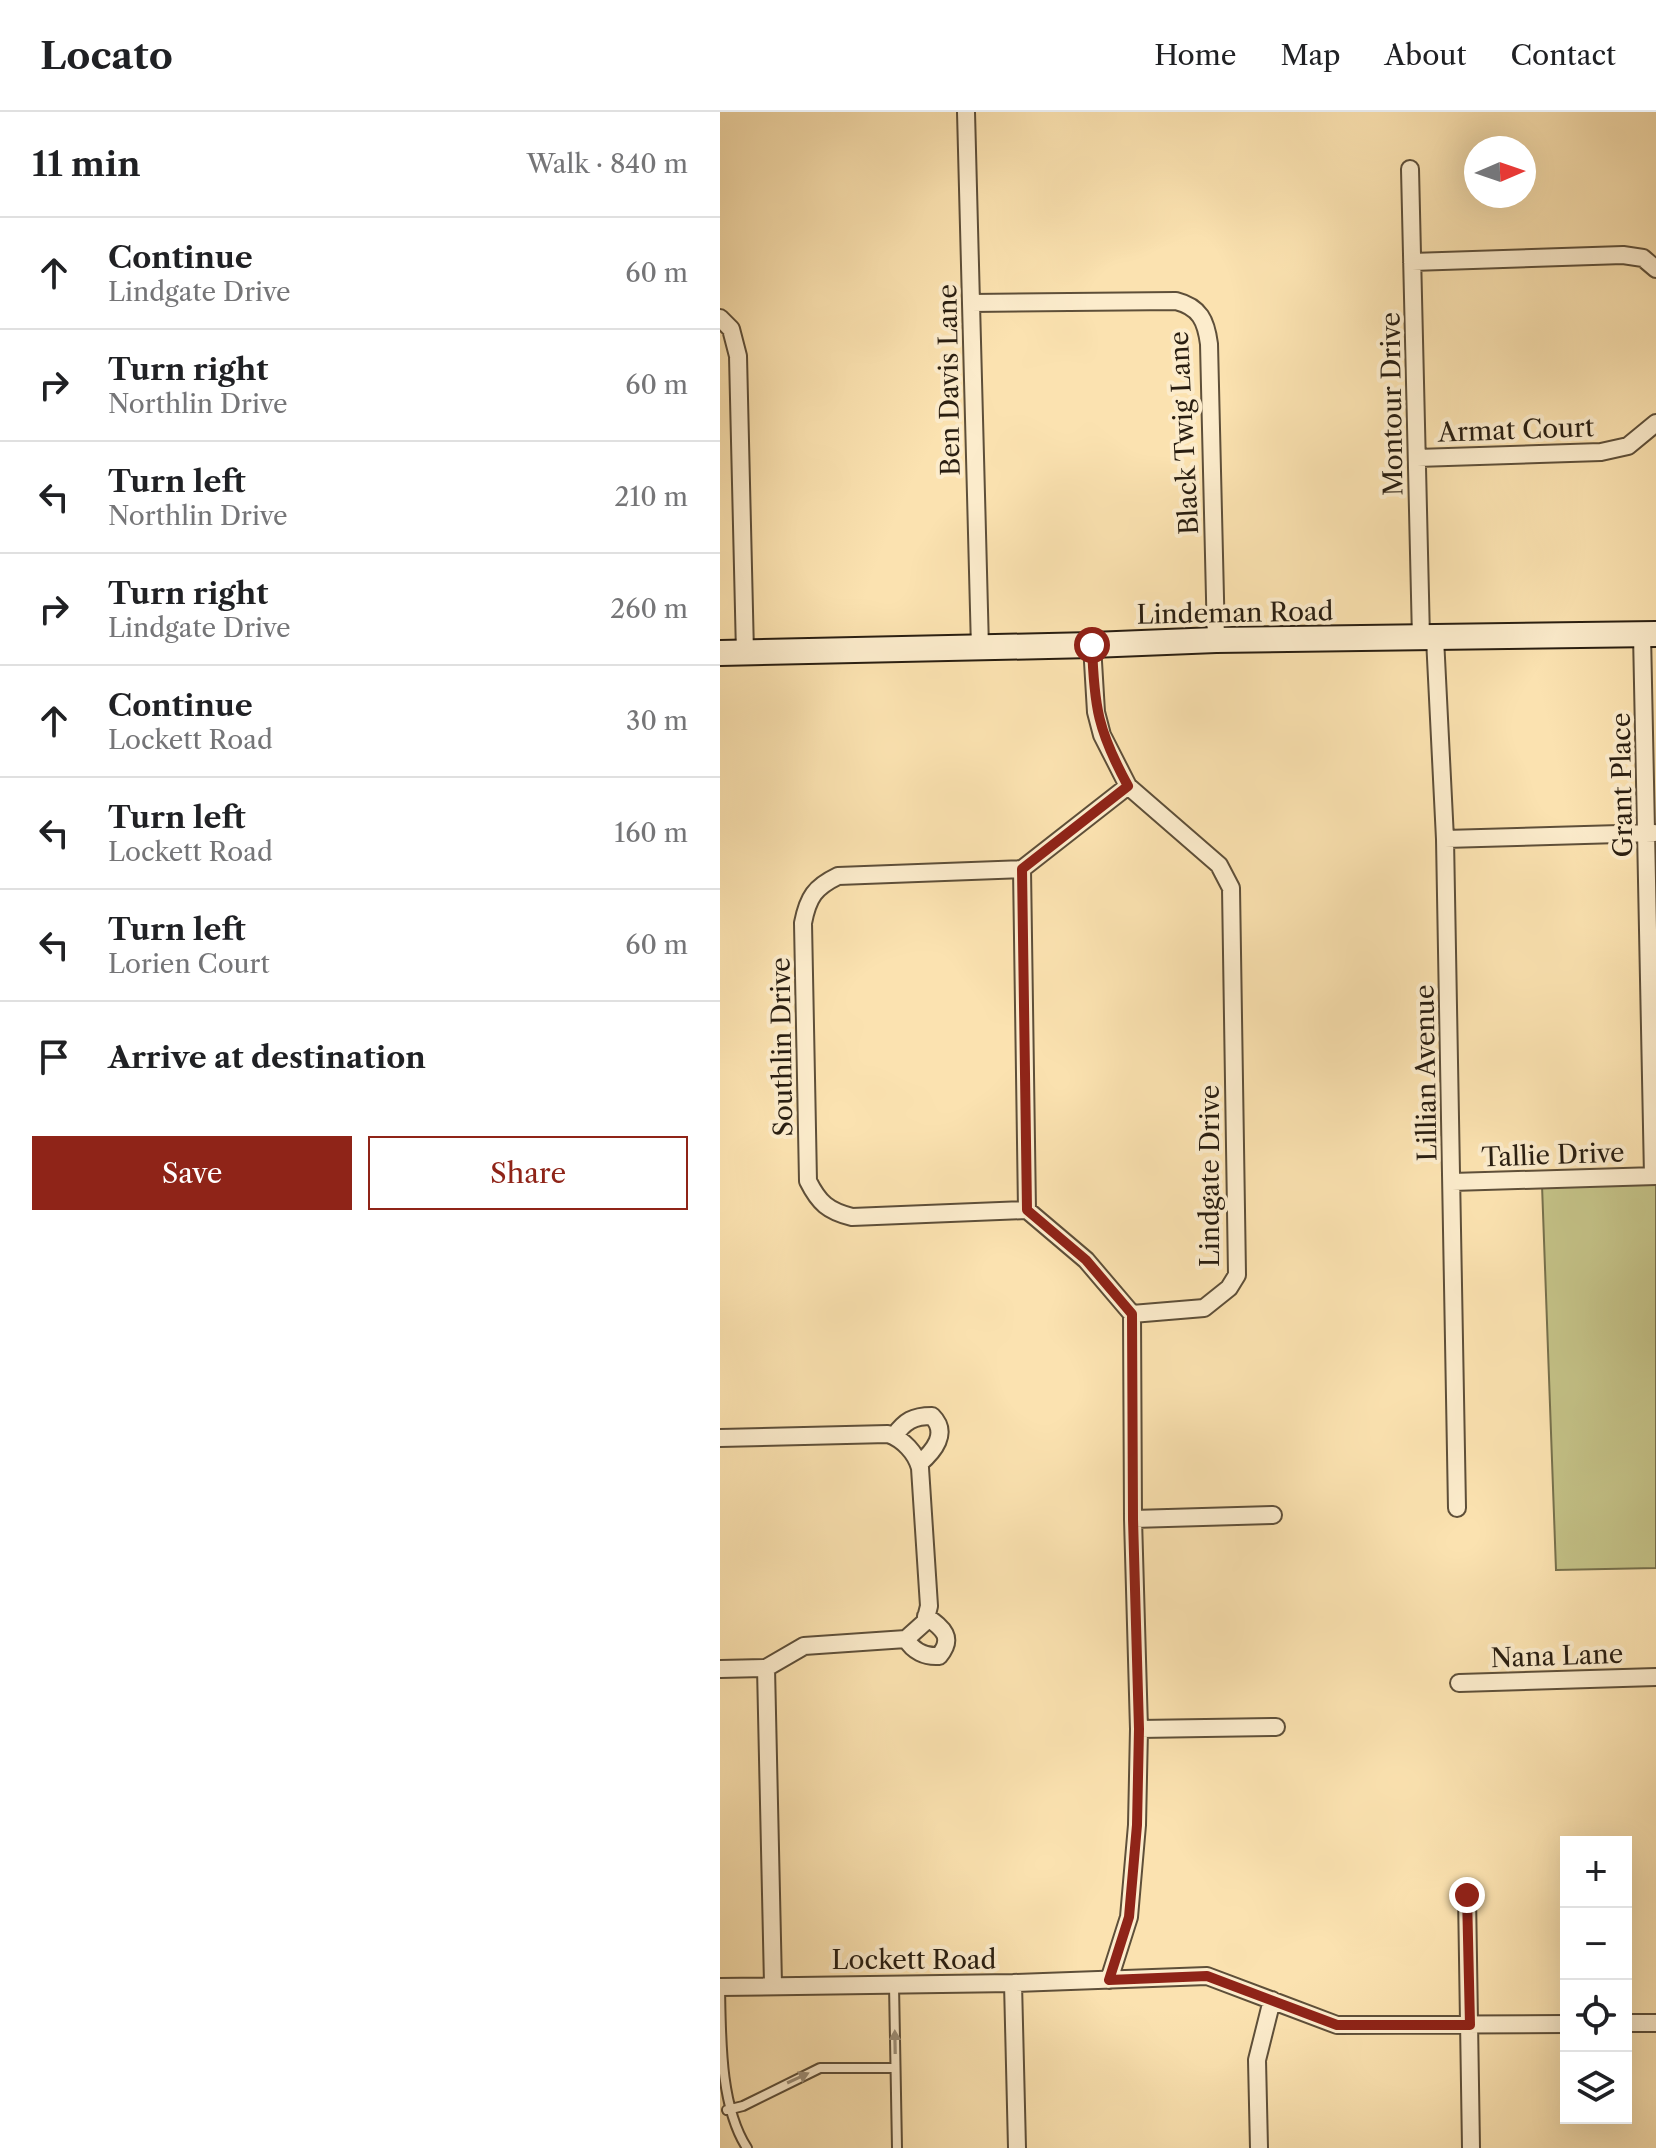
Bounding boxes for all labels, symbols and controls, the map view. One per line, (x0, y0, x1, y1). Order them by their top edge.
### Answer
text: Locato (40, 32, 173, 79)
text: Home (1154, 38, 1236, 72)
text: Map (1280, 38, 1340, 72)
text: About (1384, 38, 1466, 72)
text: Contact (1510, 38, 1616, 72)
north arrow (1464, 136, 1536, 208)
text: 11 min (32, 143, 140, 185)
text: Walk · 840 m (527, 148, 688, 180)
text: Continue (108, 239, 253, 276)
icon: ahead (32, 251, 76, 295)
text: 60 m (625, 257, 688, 289)
text: Lindgate Drive (108, 276, 291, 308)
street label: Ben Davis Lane (931, 284, 967, 476)
street label: Montour Drive (1374, 312, 1410, 496)
street label: Black Twig Lane (1163, 330, 1205, 536)
text: Turn right (108, 351, 268, 388)
icon: right (32, 363, 76, 407)
text: 60 m (625, 369, 688, 401)
text: Northlin Drive (108, 388, 288, 420)
street label: Armat Court (1436, 411, 1596, 449)
text: Turn left (108, 463, 245, 500)
icon: left (32, 475, 76, 519)
text: 210 m (615, 481, 688, 513)
text: Northlin Drive (108, 500, 288, 532)
text: Turn right (108, 575, 268, 612)
icon: right (32, 587, 76, 631)
text: 260 m (610, 593, 688, 625)
street label: Lindeman Road (1136, 595, 1334, 631)
text: Lindgate Drive (108, 612, 291, 644)
route start (1074, 627, 1110, 663)
text: Continue (108, 687, 253, 724)
icon: ahead (32, 699, 76, 743)
text: 30 m (626, 705, 688, 737)
street label: Grant Place (1605, 712, 1639, 858)
text: Lockett Road (108, 724, 273, 756)
text: Turn left (108, 799, 245, 836)
icon: left (32, 811, 76, 855)
text: 160 m (614, 817, 688, 849)
text: Lockett Road (108, 836, 273, 868)
text: Turn left (108, 911, 245, 948)
icon: left (32, 923, 76, 967)
text: 60 m (625, 929, 688, 961)
text: Lorien Court (108, 948, 270, 980)
street label: Southlin Drive (764, 957, 800, 1137)
street label: Lillian Avenue (1408, 984, 1444, 1162)
icon: arrive (32, 1035, 76, 1079)
text: Arrive at destination (108, 1039, 426, 1076)
street label: Lindgate Drive (1194, 1085, 1226, 1267)
button: Save (32, 1136, 352, 1210)
button: Share (368, 1136, 688, 1210)
street label: Tallie Drive (1481, 1137, 1625, 1173)
street label: Nana Lane (1490, 1638, 1624, 1674)
map controls (1560, 1836, 1632, 2124)
button: + (1560, 1836, 1632, 1908)
route end (1449, 1877, 1485, 1913)
button: − (1560, 1908, 1632, 1980)
street label: Lockett Road (832, 1944, 997, 1976)
button: locate (1560, 1980, 1632, 2052)
one-way arrow (889, 2029, 901, 2054)
button: layers (1560, 2052, 1632, 2124)
one-way arrow (786, 2071, 809, 2085)

